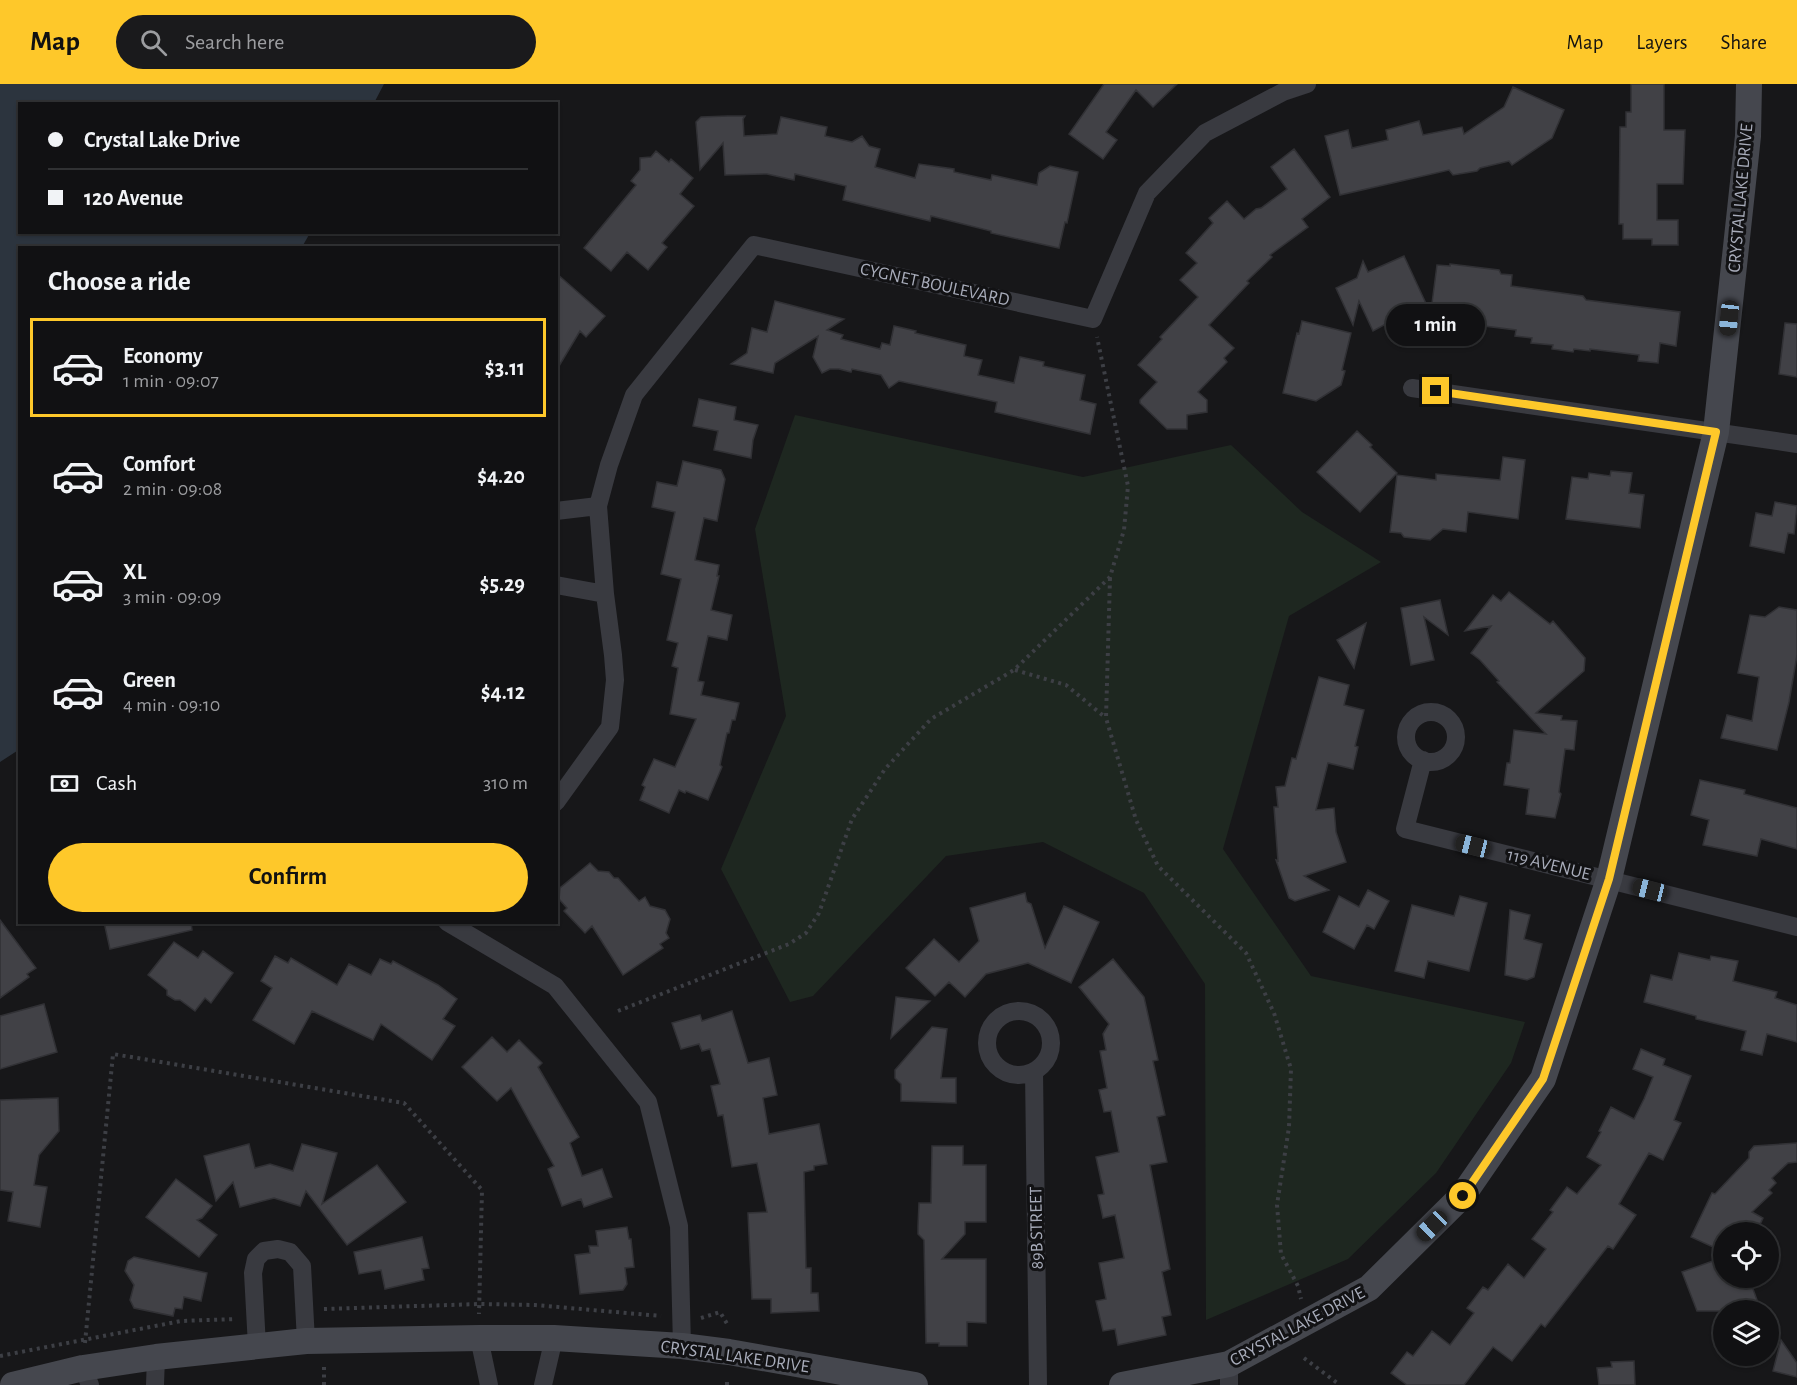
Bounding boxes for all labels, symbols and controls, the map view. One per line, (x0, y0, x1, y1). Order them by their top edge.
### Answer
search box (116, 15, 536, 69)
icon: search (137, 26, 170, 59)
text: Map (30, 28, 80, 56)
text: Search here (185, 31, 284, 53)
text: Map (1567, 32, 1603, 53)
text: Layers (1636, 32, 1687, 53)
text: Share (1720, 32, 1767, 53)
street label: CRYSTAL LAKE DRIVE (1726, 122, 1757, 273)
text: Crystal Lake Drive (84, 129, 240, 151)
text: 120 Avenue (84, 187, 183, 209)
street label: CYGNET BOULEVARD (859, 260, 1011, 310)
text: Choose a ride (48, 268, 191, 295)
car (1718, 299, 1740, 337)
callout: 1 min (1386, 304, 1486, 346)
text: 1 min (1414, 315, 1457, 335)
icon: car (51, 341, 105, 395)
text: Economy (123, 345, 203, 367)
text: $3.11 (485, 357, 525, 379)
text: 1 min · 09:07 (123, 371, 219, 391)
route end (1422, 377, 1449, 404)
icon: car (51, 449, 105, 503)
text: Comfort (123, 453, 195, 475)
text: $4.20 (477, 465, 525, 487)
text: 2 min · 09:08 (123, 479, 222, 499)
icon: car (51, 557, 105, 611)
text: XL (123, 561, 146, 583)
text: $5.29 (480, 573, 525, 595)
text: 3 min · 09:09 (123, 587, 221, 607)
icon: car (51, 665, 105, 719)
text: Green (123, 669, 176, 691)
text: $4.12 (481, 681, 525, 703)
text: 4 min · 09:10 (123, 695, 220, 715)
icon: cash (48, 767, 81, 800)
text: Cash (96, 772, 137, 794)
text: 310 m (483, 773, 528, 793)
car (1453, 833, 1493, 859)
button: Confirm (48, 843, 528, 912)
street label: 119 AVENUE (1505, 846, 1592, 884)
car (1630, 877, 1670, 903)
route start (1449, 1182, 1476, 1209)
street label: 89B STREET (1027, 1186, 1047, 1270)
car (1413, 1207, 1451, 1245)
map controls (1713, 1222, 1779, 1366)
button: locate (1713, 1222, 1779, 1288)
street label: CRYSTAL LAKE DRIVE (1227, 1284, 1368, 1370)
button: layers (1713, 1300, 1779, 1366)
street label: CRYSTAL LAKE DRIVE (660, 1338, 810, 1376)

